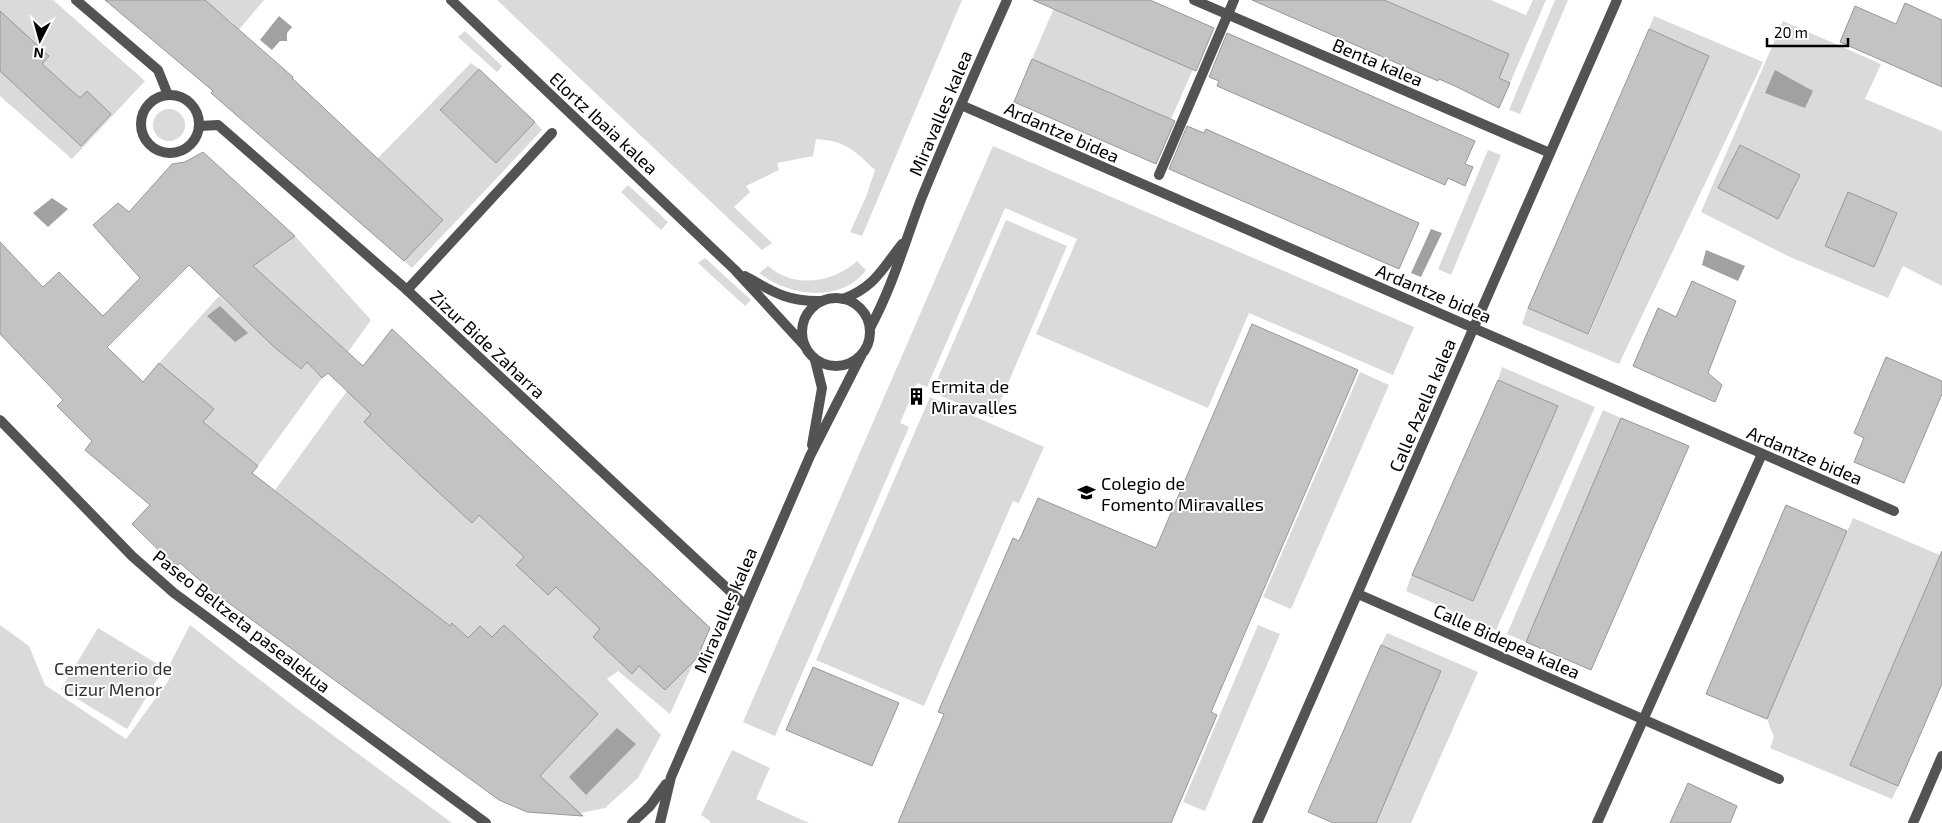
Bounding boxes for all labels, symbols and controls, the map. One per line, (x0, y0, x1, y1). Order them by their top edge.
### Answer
north arrow (15, 15, 65, 65)
scale bar (1767, 15, 1848, 47)
text: 20 m (1774, 23, 1808, 41)
street label: Benta kalea (1330, 33, 1426, 91)
text: N (33, 44, 45, 62)
street label: Miravalles kalea (904, 47, 976, 179)
street label: Elortz Ibaia kalea (545, 67, 663, 179)
street label: Ardantze bidea (1001, 97, 1123, 167)
street label: Ardantze bidea (1373, 259, 1495, 327)
street label: Zizur Bide Zaharra (426, 285, 550, 403)
street label: Calle Azella kalea (1384, 335, 1460, 475)
place label: Ermita de Miravalles (931, 375, 1017, 418)
building icon: Ermita de Miravalles (907, 386, 927, 406)
street label: Ardantze bidea (1744, 421, 1866, 489)
place label: Colegio de Fomento Miravalles (1101, 472, 1264, 515)
school or university icon: Colegio de Fomento Miravalles (1077, 483, 1097, 503)
street label: Miravalles kalea (689, 544, 761, 676)
street label: Paseo Beltzeta pasealekua (149, 545, 335, 697)
street label: Calle Bidepea kalea (1430, 599, 1584, 683)
park label: Cementerio de Cizur Menor (54, 657, 172, 700)

